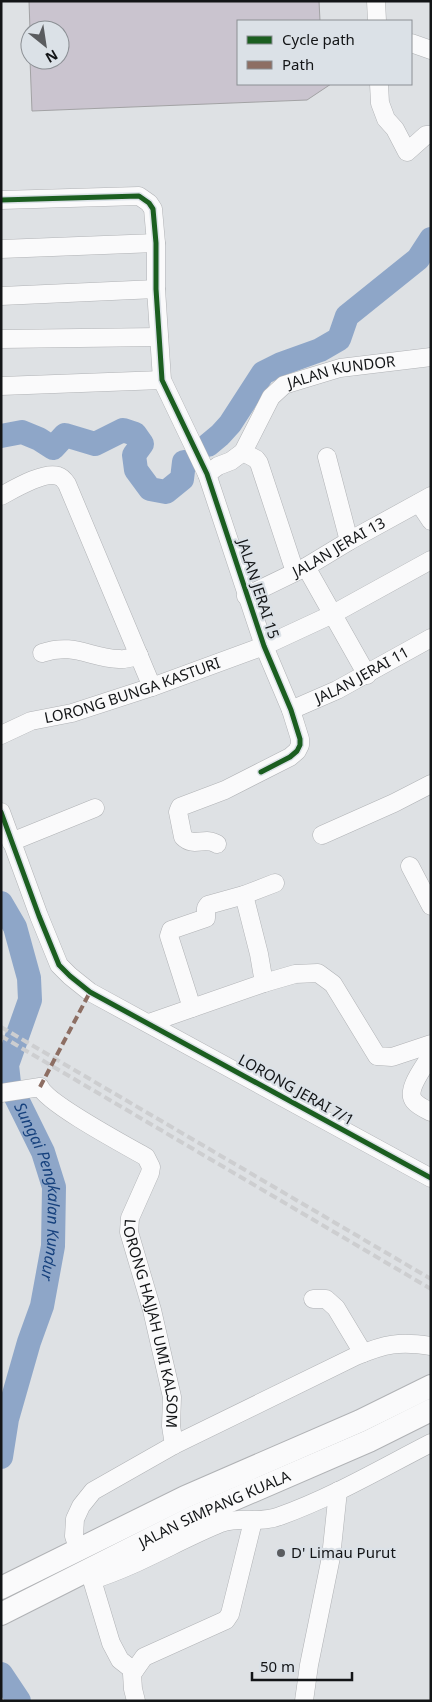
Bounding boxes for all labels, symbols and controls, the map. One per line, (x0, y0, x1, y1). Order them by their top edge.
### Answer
north arrow (20, 20, 70, 70)
legend (237, 20, 412, 85)
text: Cycle path (282, 29, 355, 49)
text: N (42, 46, 61, 68)
text: Path (282, 54, 314, 74)
street label: JALAN KUNDOR (283, 350, 397, 393)
street label: JALAN JERAI 13 (287, 512, 389, 582)
street label: JALAN JERAI 15 (233, 534, 285, 641)
street label: JALAN JERAI 11 (310, 641, 412, 708)
street label: LORONG BUNGA KASTURI (43, 652, 223, 727)
street label: LORONG JERAI 7/1 (235, 1049, 358, 1129)
water label: Sungai Pengkalan Kundur (9, 1099, 65, 1283)
street label: LORONG HAJJAH UMI KALSOM (119, 1218, 183, 1428)
street label: JALAN SIMPANG KUALA (133, 1465, 294, 1553)
place label: D' Limau Purut (291, 1542, 396, 1562)
marker: D' Limau Purut (275, 1547, 287, 1559)
scale bar (252, 1650, 352, 1682)
text: 50 m (260, 1656, 295, 1676)

